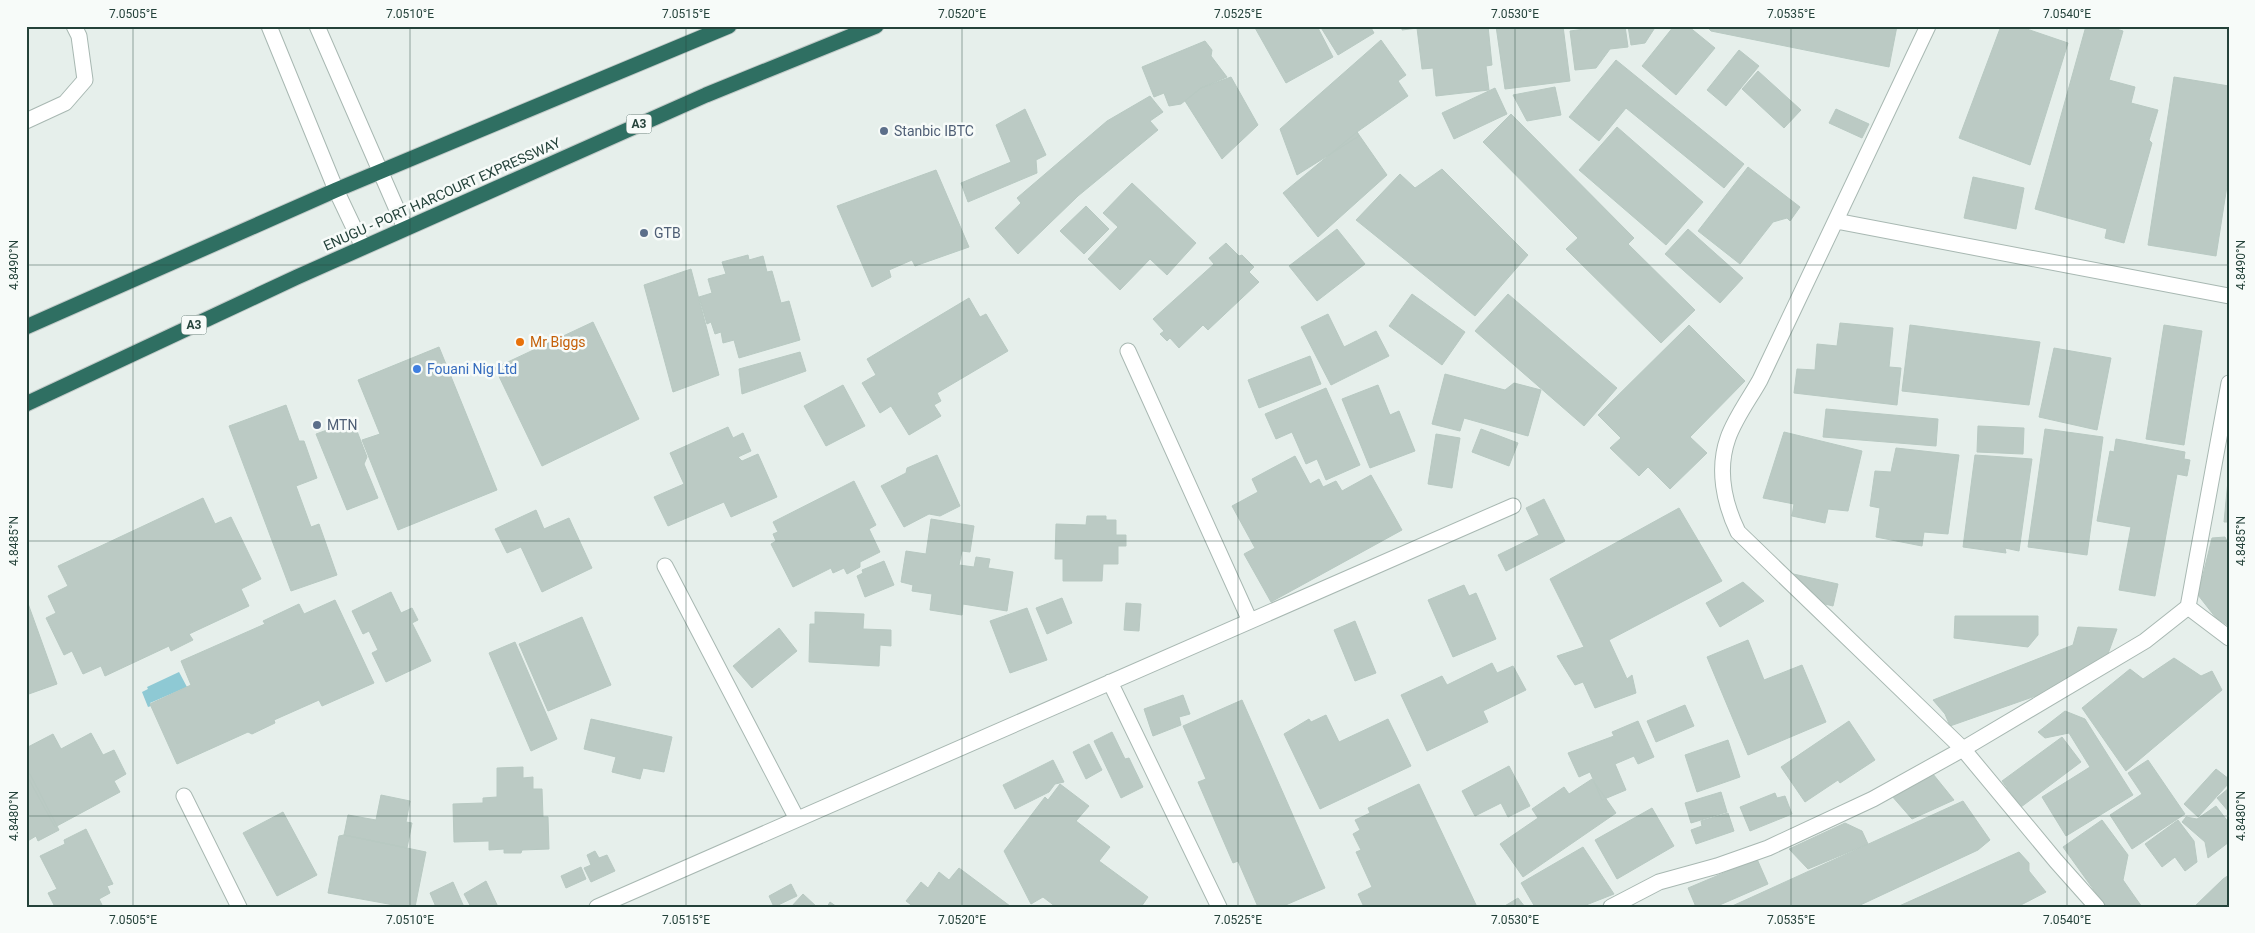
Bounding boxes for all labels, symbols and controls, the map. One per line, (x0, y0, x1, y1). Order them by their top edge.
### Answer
text: 7.0505°E (109, 7, 157, 21)
text: 7.0510°E (386, 7, 434, 21)
text: 7.0515°E (662, 7, 710, 21)
text: 7.0520°E (938, 7, 986, 21)
text: 7.0525°E (1214, 7, 1262, 21)
text: 7.0530°E (1491, 7, 1539, 21)
text: 7.0535°E (1767, 7, 1815, 21)
text: 7.0540°E (2043, 7, 2091, 21)
road number: A3 (626, 115, 652, 134)
place label: Stanbic IBTC (894, 123, 974, 139)
marker: Stanbic IBTC (878, 125, 890, 137)
street label: ENUGU - PORT HARCOURT EXPRESSWAY (321, 134, 563, 254)
place label: GTB (654, 225, 681, 241)
marker: GTB (638, 227, 650, 239)
text: 4.8490°N (7, 240, 21, 290)
text: 4.8490°N (2234, 240, 2248, 290)
road number: A3 (182, 316, 206, 334)
place label: Mr Biggs (530, 334, 586, 350)
marker: Mr Biggs (514, 336, 526, 348)
place label: Fouani Nig Ltd (427, 361, 517, 377)
marker: Fouani Nig Ltd (411, 363, 423, 375)
place label: MTN (327, 417, 357, 433)
marker: MTN (311, 419, 323, 431)
text: 4.8485°N (7, 516, 21, 566)
text: 4.8485°N (2234, 516, 2248, 566)
text: 4.8480°N (7, 791, 21, 841)
text: 4.8480°N (2234, 791, 2248, 841)
text: 7.0505°E (109, 913, 157, 927)
text: 7.0510°E (386, 913, 434, 927)
text: 7.0515°E (662, 913, 710, 927)
text: 7.0520°E (938, 913, 986, 927)
text: 7.0525°E (1214, 913, 1262, 927)
text: 7.0530°E (1491, 913, 1539, 927)
text: 7.0535°E (1767, 913, 1815, 927)
text: 7.0540°E (2043, 913, 2091, 927)

